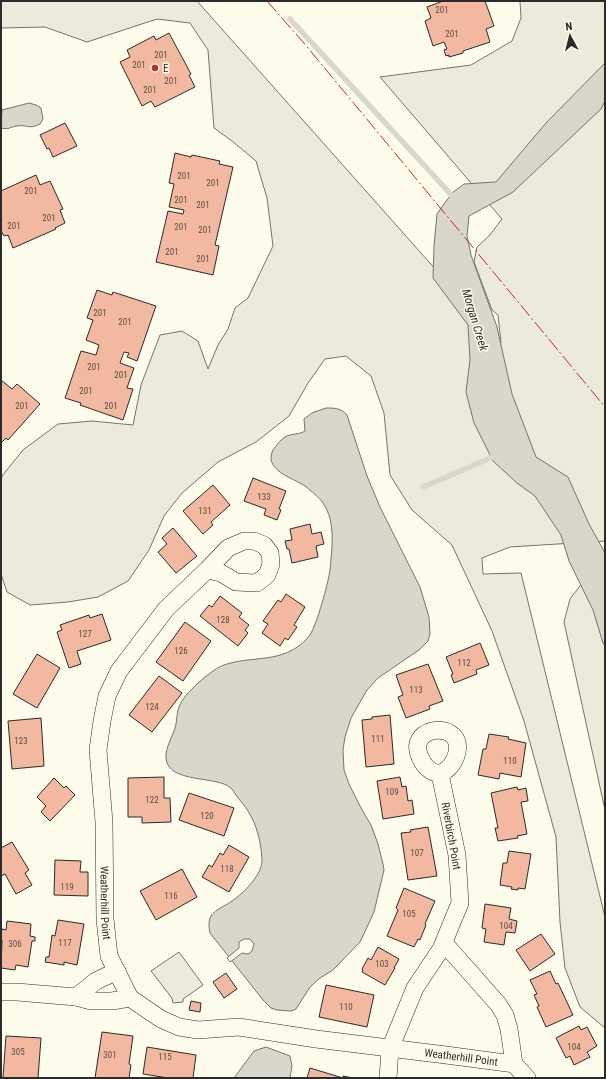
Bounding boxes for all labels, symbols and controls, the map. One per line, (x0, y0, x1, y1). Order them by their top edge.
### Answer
house number: 201 (435, 5, 449, 15)
north arrow (550, 16, 590, 56)
text: N (565, 20, 573, 33)
house number: 201 (445, 29, 459, 39)
house number: 201 (154, 50, 168, 60)
house number: 201 (132, 60, 146, 70)
place label: E (163, 62, 169, 75)
marker: E (150, 63, 160, 73)
house number: 201 (164, 76, 178, 86)
house number: 201 (143, 85, 157, 95)
house number: 201 (177, 171, 191, 181)
house number: 201 (206, 178, 220, 188)
house number: 201 (24, 186, 38, 196)
house number: 201 (174, 195, 188, 205)
house number: 201 (196, 200, 210, 210)
house number: 201 (42, 213, 56, 223)
house number: 201 (7, 221, 21, 231)
house number: 201 (174, 222, 188, 232)
house number: 201 (198, 225, 212, 235)
house number: 201 (165, 247, 179, 257)
house number: 201 (196, 254, 210, 264)
water label: Morgan Creek (459, 287, 491, 353)
house number: 201 (93, 308, 107, 318)
house number: 201 (118, 317, 132, 327)
house number: 201 (87, 362, 101, 372)
house number: 201 (114, 370, 128, 380)
house number: 201 (79, 386, 93, 396)
house number: 201 (15, 401, 29, 411)
house number: 201 (104, 401, 118, 411)
house number: 133 (257, 492, 271, 502)
house number: 131 (198, 506, 212, 516)
house number: 128 (216, 615, 230, 625)
house number: 127 (78, 629, 92, 639)
house number: 126 (174, 646, 188, 656)
house number: 112 (457, 658, 471, 668)
house number: 113 (409, 685, 423, 695)
house number: 124 (145, 702, 159, 712)
house number: 111 (371, 734, 385, 744)
house number: 123 (14, 736, 28, 746)
house number: 110 (503, 756, 517, 766)
house number: 109 (385, 787, 399, 797)
house number: 122 (145, 795, 159, 805)
street label: Riverbirch Point (439, 801, 463, 871)
house number: 120 (200, 811, 214, 821)
house number: 107 (410, 848, 424, 858)
house number: 118 (220, 864, 234, 874)
street label: Weatherhill Point (98, 866, 114, 940)
house number: 119 (60, 882, 74, 892)
house number: 116 (164, 891, 178, 901)
house number: 105 (402, 909, 416, 919)
house number: 104 (499, 921, 513, 931)
house number: 117 (58, 938, 72, 948)
house number: 306 (8, 939, 22, 949)
house number: 103 (375, 959, 389, 969)
house number: 110 (339, 1002, 353, 1012)
house number: 104 (567, 1042, 581, 1052)
street label: Weatherhill Point (424, 1046, 499, 1068)
house number: 305 (11, 1047, 25, 1057)
house number: 301 (103, 1050, 117, 1060)
house number: 115 (158, 1052, 172, 1062)

